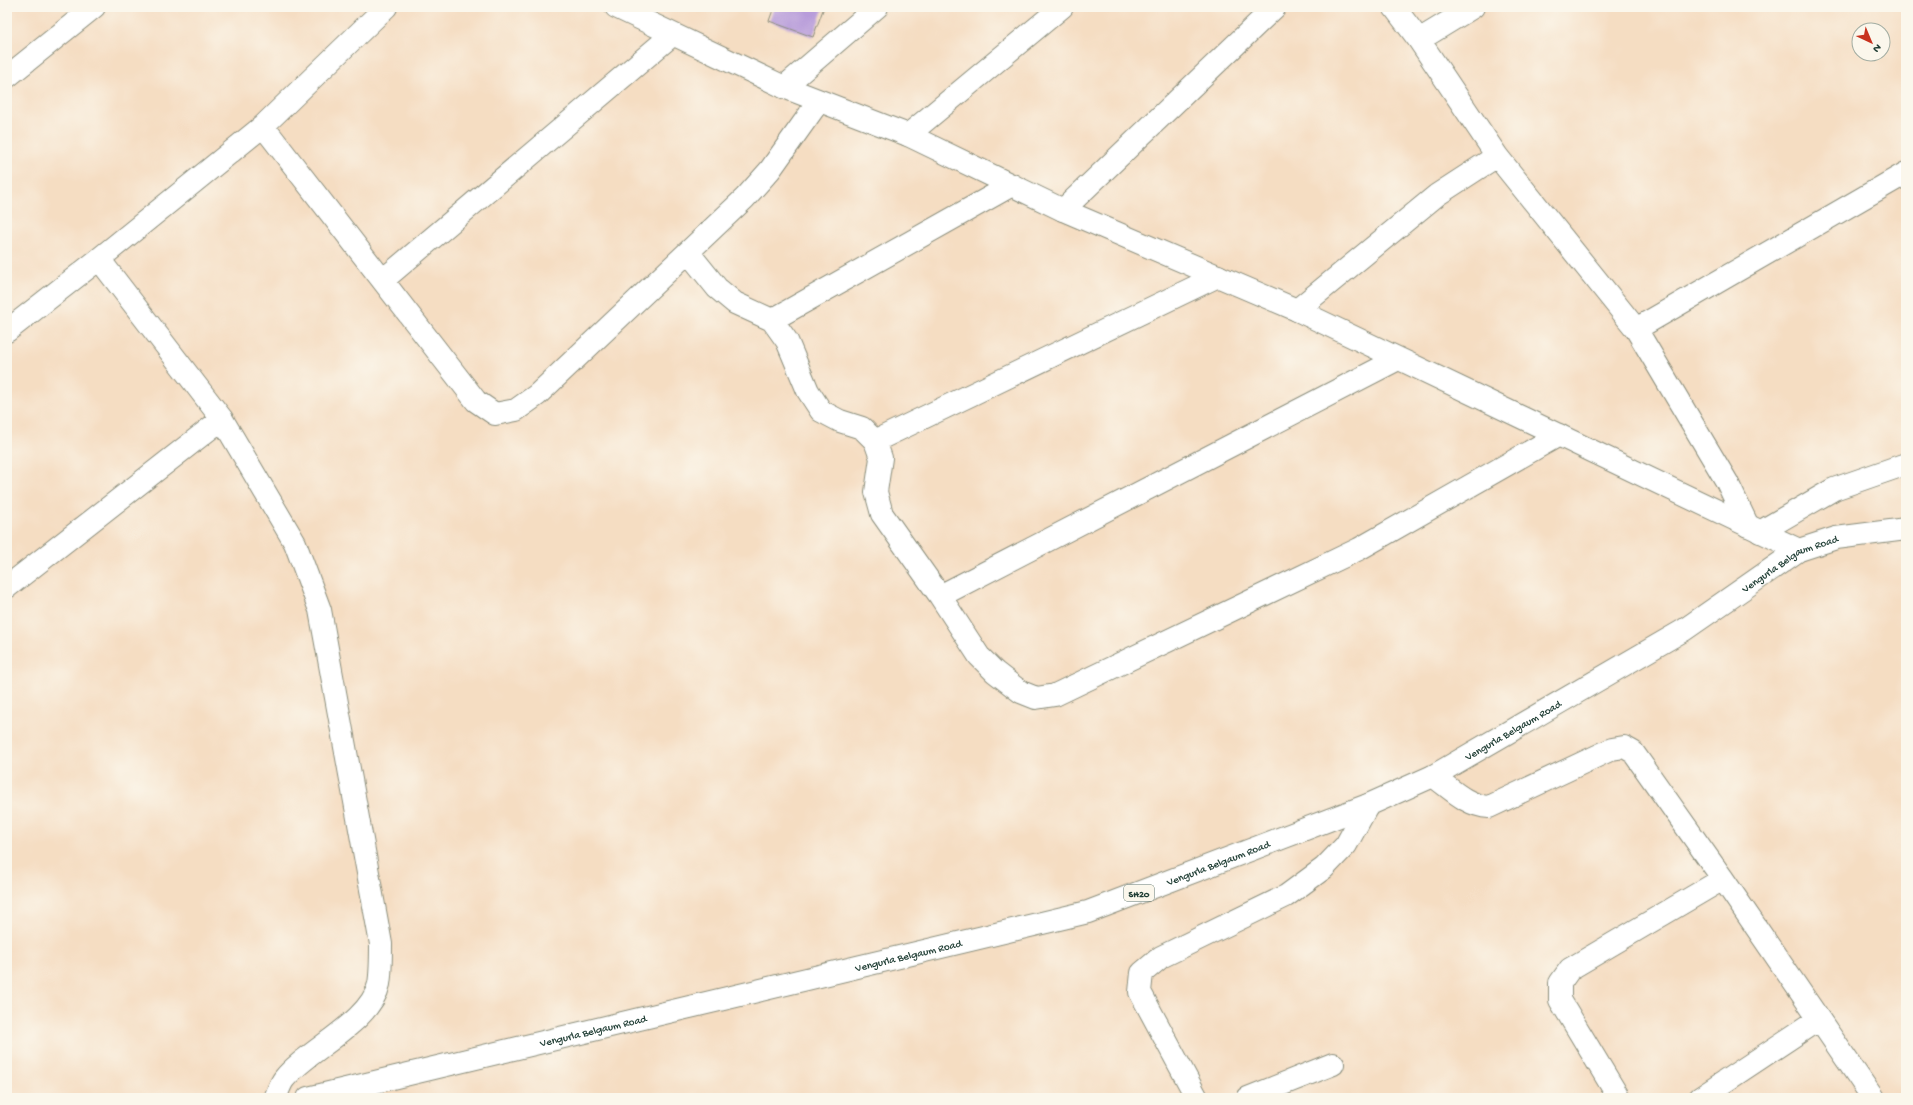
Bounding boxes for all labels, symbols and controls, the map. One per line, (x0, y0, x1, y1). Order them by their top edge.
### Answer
north arrow (1851, 22, 1891, 62)
text: N (1870, 41, 1883, 55)
street label: Vengurla Belgaum Road (1739, 533, 1841, 596)
street label: Vengurla Belgaum Road (1463, 698, 1565, 765)
street label: Vengurla Belgaum Road (1165, 839, 1273, 890)
road number: SH20 (1124, 885, 1154, 901)
street label: Vengurla Belgaum Road (853, 938, 965, 976)
street label: Vengurla Belgaum Road (538, 1013, 650, 1051)

